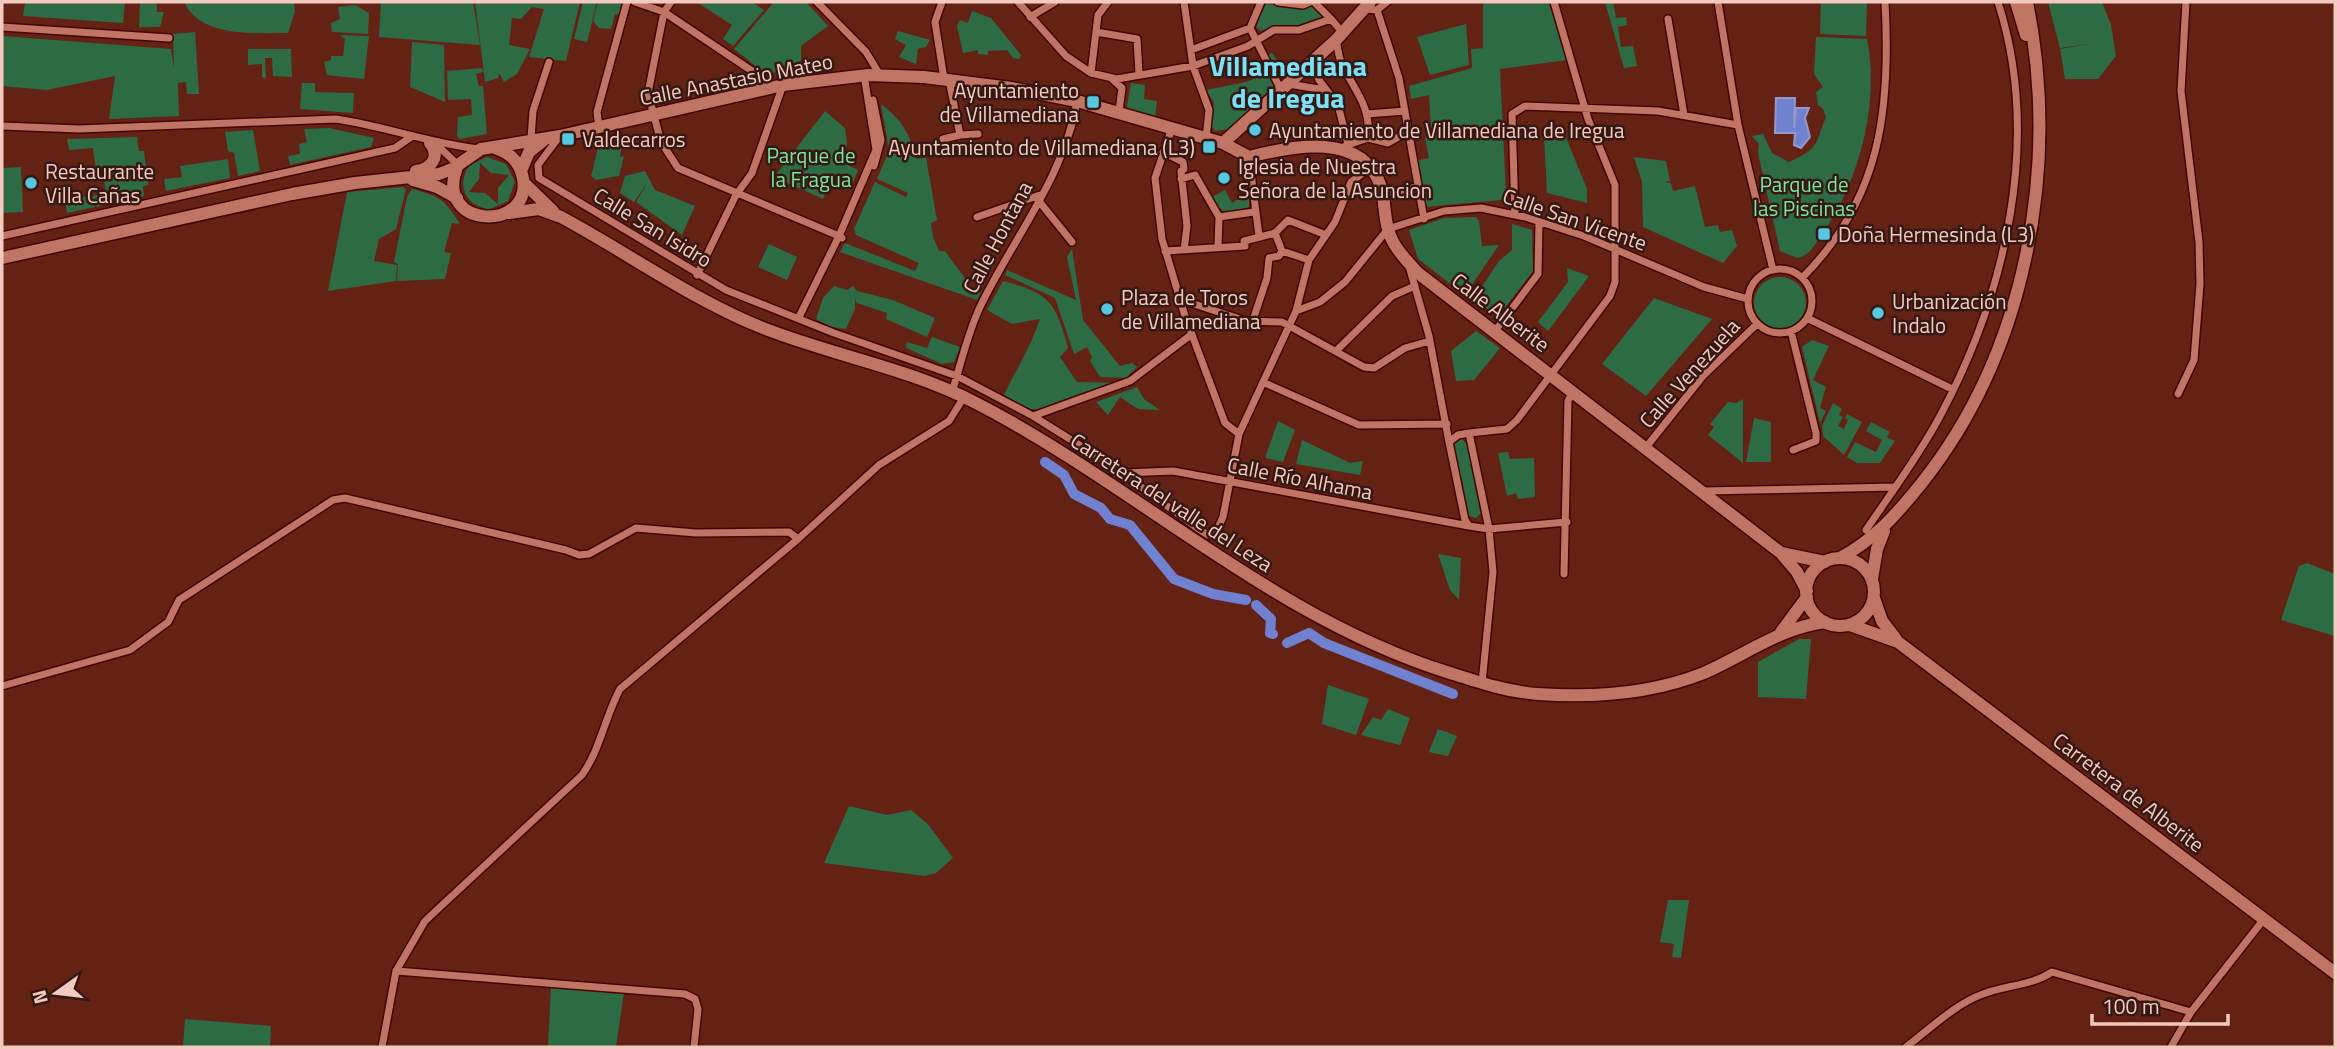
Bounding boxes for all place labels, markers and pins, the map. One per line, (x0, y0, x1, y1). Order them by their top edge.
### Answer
place label: Ayuntamiento de Villamediana (939, 74, 1079, 130)
marker: Ayuntamiento de Villamediana (1085, 94, 1101, 110)
place label: Ayuntamiento de Villamediana de Iregua (1269, 114, 1625, 146)
marker: Ayuntamiento de Villamediana de Iregua (1247, 122, 1263, 138)
place label: Valdecarros (582, 123, 686, 155)
marker: Valdecarros (560, 131, 576, 147)
place label: Ayuntamiento de Villamediana (L3) (888, 131, 1195, 163)
marker: Ayuntamiento de Villamediana (L3) (1201, 139, 1217, 155)
place label: Iglesia de Nuestra Señora de la Asuncion (1238, 150, 1432, 206)
place label: Restaurante Villa Cañas (45, 155, 154, 211)
marker: Iglesia de Nuestra Señora de la Asuncion (1216, 170, 1232, 186)
marker: Restaurante Villa Cañas (23, 175, 39, 191)
place label: Doña Hermesinda (L3) (1838, 218, 2034, 250)
marker: Doña Hermesinda (L3) (1816, 226, 1832, 242)
place label: Plaza de Toros de Villamediana (1121, 281, 1261, 337)
place label: Urbanización Indalo (1892, 285, 2006, 341)
marker: Plaza de Toros de Villamediana (1099, 301, 1115, 317)
marker: Urbanización Indalo (1870, 305, 1886, 321)

